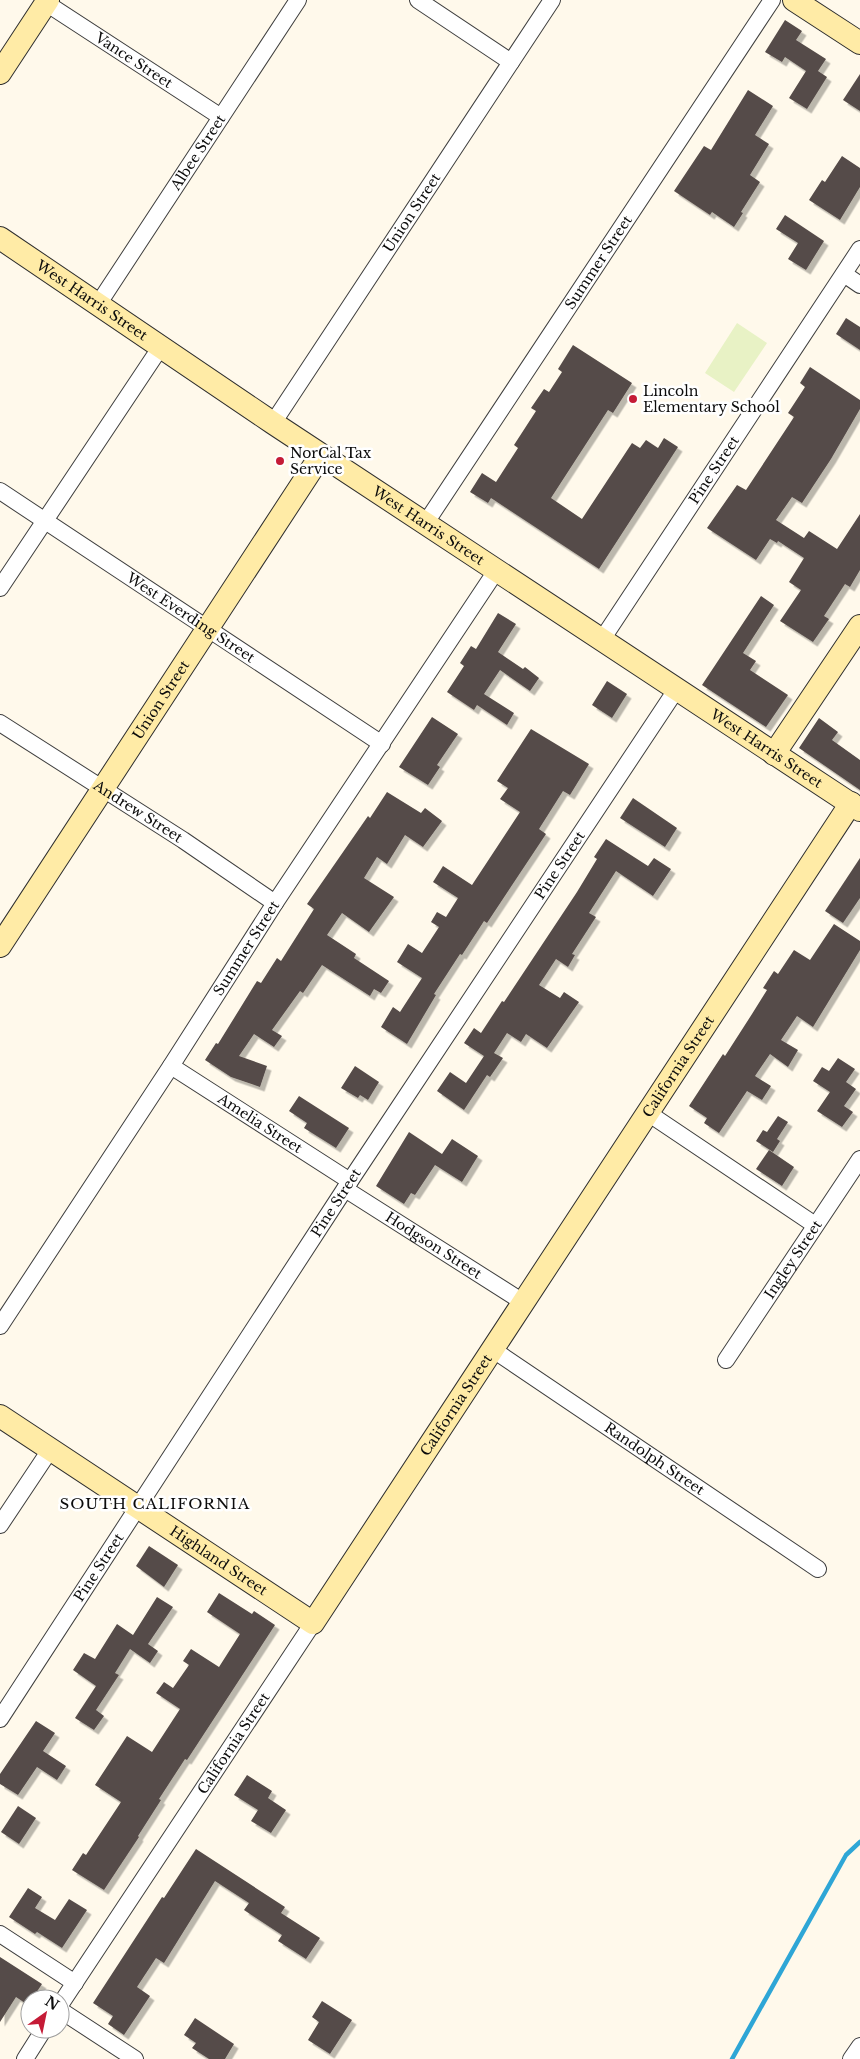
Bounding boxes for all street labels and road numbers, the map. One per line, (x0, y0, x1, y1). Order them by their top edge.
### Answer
street label: Vance Street (91, 28, 177, 92)
street label: Albee Street (166, 110, 230, 194)
street label: Union Street (379, 169, 445, 256)
street label: Summer Street (561, 211, 636, 313)
street label: West Harris Street (32, 256, 152, 345)
street label: Pine Street (685, 432, 743, 508)
street label: West Harris Street (368, 482, 489, 569)
street label: West Everding Street (123, 568, 259, 667)
street label: Union Street (128, 656, 194, 743)
street label: West Harris Street (706, 704, 827, 792)
street label: Andrew Street (90, 776, 187, 847)
street label: Pine Street (531, 827, 589, 903)
street label: Summer Street (209, 897, 283, 999)
street label: California Street (638, 1011, 718, 1121)
street label: Amelia Street (214, 1089, 306, 1157)
street label: Pine Street (307, 1164, 365, 1240)
street label: Hodgson Street (382, 1208, 486, 1283)
street label: Ingley Street (760, 1216, 826, 1302)
street label: California Street (416, 1350, 496, 1459)
street label: Randolph Street (601, 1418, 709, 1499)
street label: Highland Street (166, 1522, 271, 1600)
street label: Pine Street (70, 1529, 128, 1605)
street label: California Street (193, 1688, 274, 1797)

